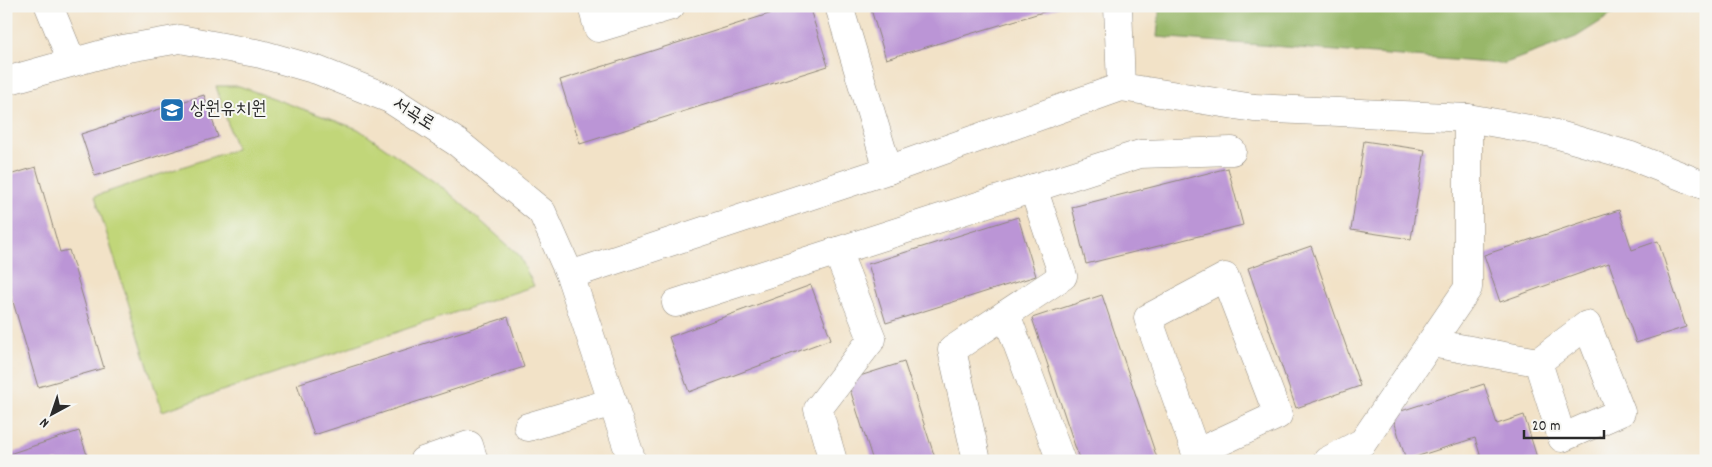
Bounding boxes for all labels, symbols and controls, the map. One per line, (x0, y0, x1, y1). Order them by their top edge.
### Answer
street label: 서곡로 (386, 91, 440, 139)
school or university icon: 상원유치원 (159, 97, 185, 123)
place label: 상원유치원 (190, 97, 266, 124)
north arrow (28, 390, 78, 440)
scale bar (1524, 407, 1604, 439)
text: N (36, 412, 54, 432)
text: 20 m (1532, 416, 1560, 438)

